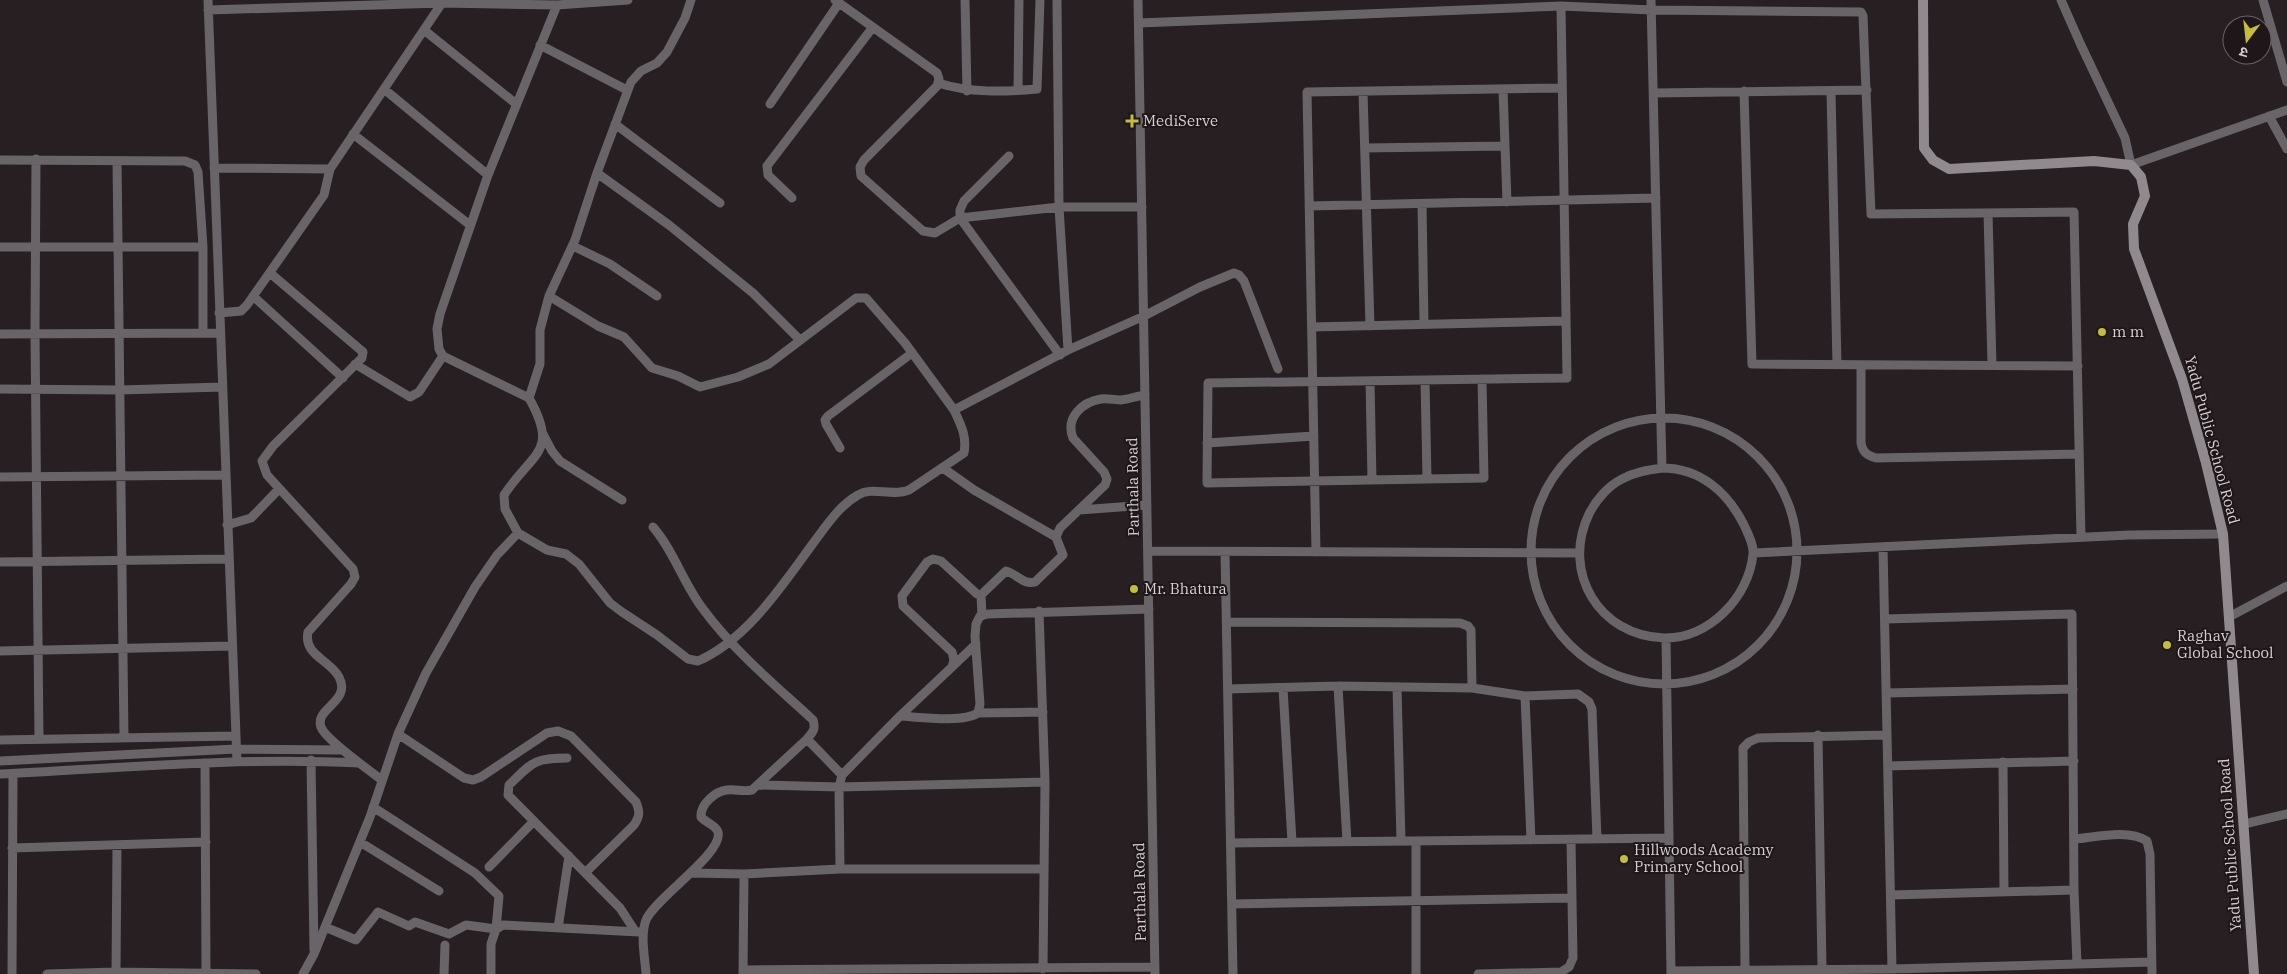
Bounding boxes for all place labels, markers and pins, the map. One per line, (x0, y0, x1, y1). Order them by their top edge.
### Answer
place label: MediServe (1143, 111, 1218, 130)
marker: MediServe (1125, 114, 1139, 128)
place label: m m (2112, 322, 2144, 341)
marker: m m (2096, 326, 2108, 338)
place label: Mr. Bhatura (1144, 579, 1227, 598)
marker: Mr. Bhatura (1128, 583, 1140, 595)
place label: Raghav Global School (2177, 626, 2274, 662)
marker: Raghav Global School (2161, 639, 2173, 651)
place label: Hillwoods Academy Primary School (1634, 840, 1774, 876)
marker: Hillwoods Academy Primary School (1618, 853, 1630, 865)

